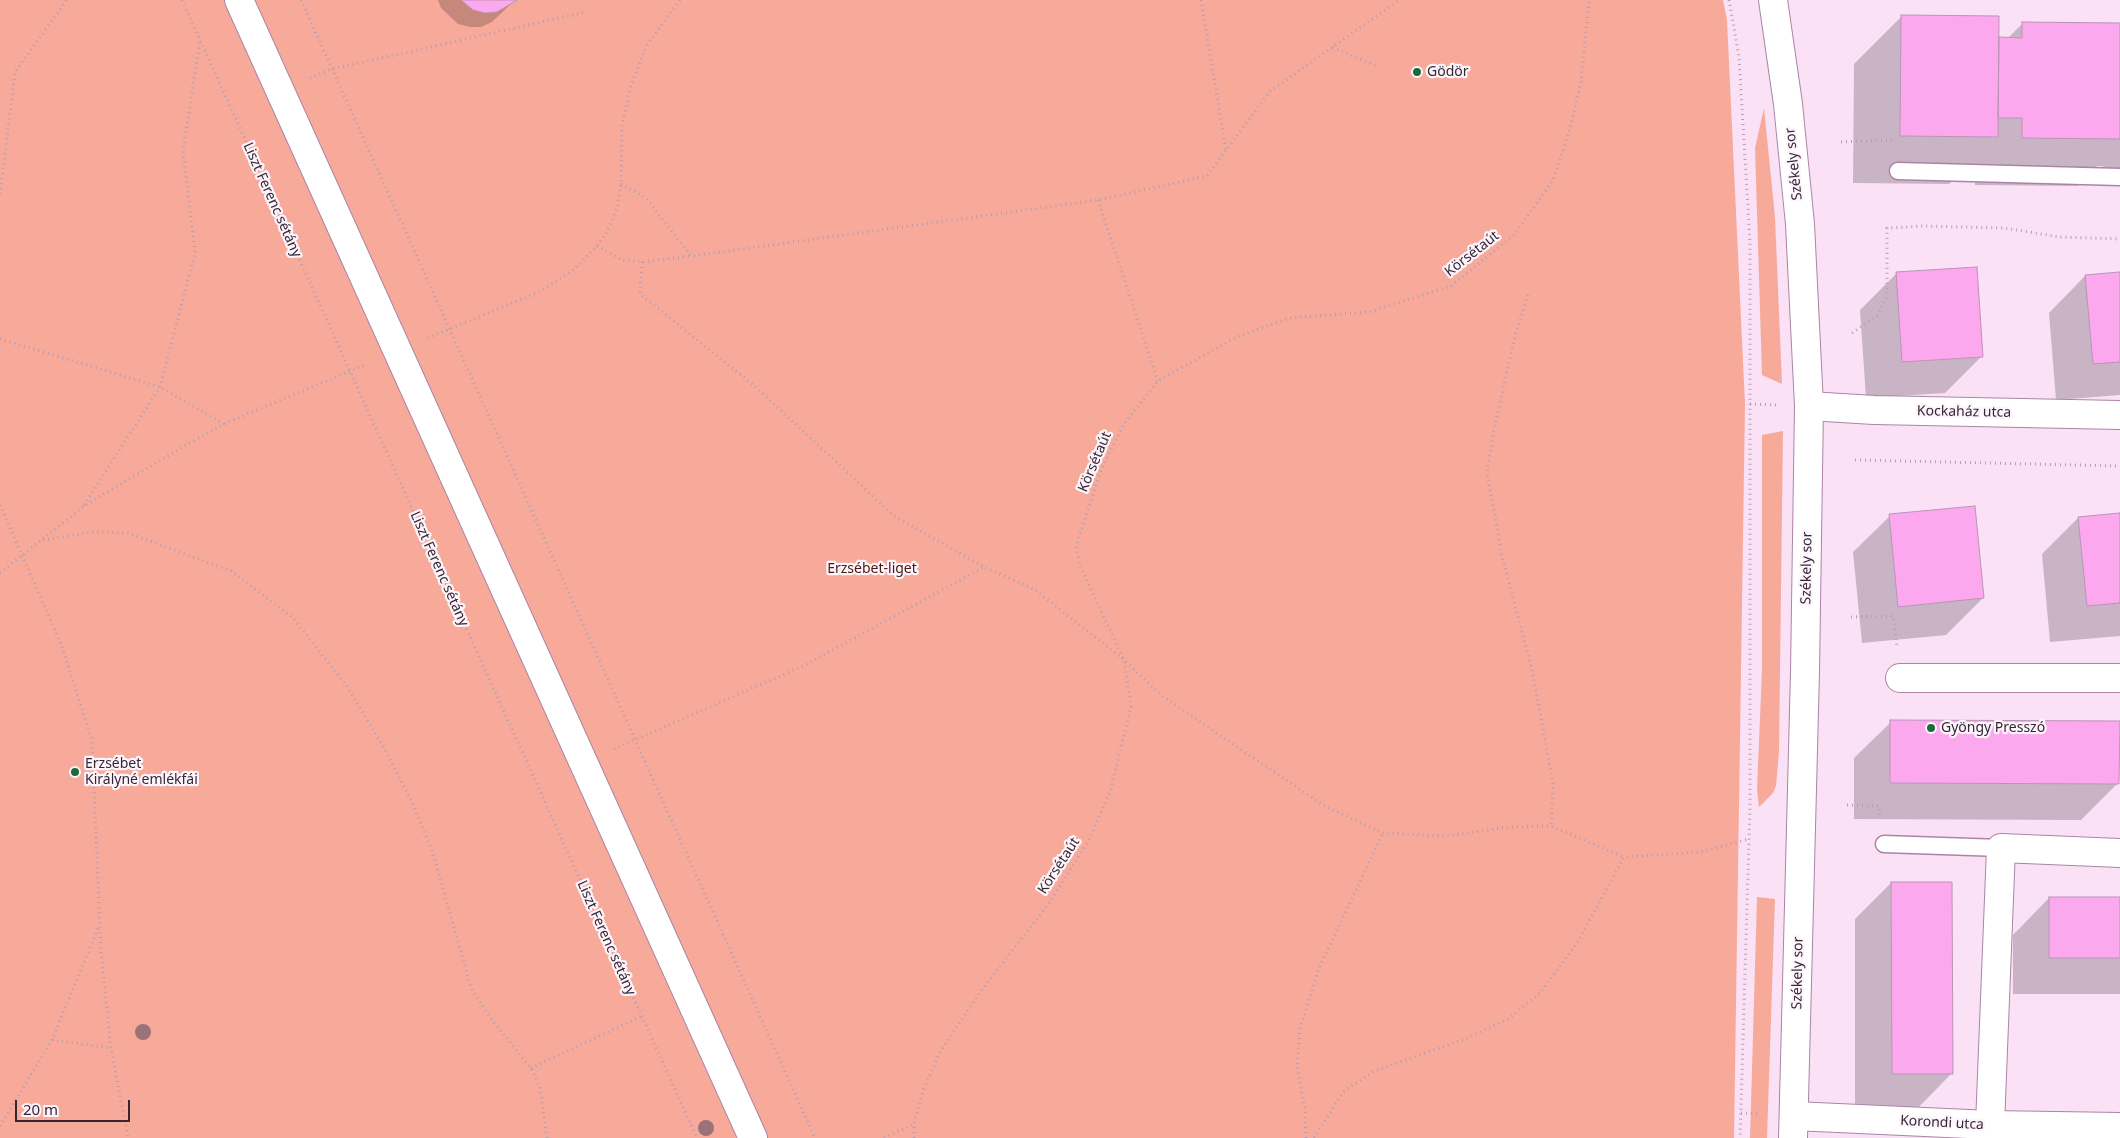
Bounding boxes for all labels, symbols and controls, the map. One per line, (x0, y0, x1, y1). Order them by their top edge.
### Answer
place label: Gödör (1427, 64, 1469, 80)
marker: Gödör (1411, 66, 1423, 78)
street label: Székely sor (1782, 127, 1806, 201)
street label: Liszt Ferenc sétány (239, 140, 305, 260)
street label: Körsétaút (1442, 228, 1502, 280)
street label: Kockaház utca (1917, 403, 2011, 421)
street label: Körsétaút (1075, 429, 1115, 495)
street label: Liszt Ferenc sétány (406, 509, 472, 629)
street label: Székely sor (1798, 531, 1816, 605)
park label: Erzsébet-liget (827, 561, 917, 577)
place label: Gyöngy Presszó (1941, 720, 2045, 736)
marker: Gyöngy Presszó (1925, 722, 1937, 734)
place label: Erzsébet Királyné emlékfái (85, 756, 198, 789)
marker: Erzsébet Királyné emlékfái (69, 766, 81, 778)
street label: Körsétaút (1034, 835, 1084, 897)
street label: Liszt Ferenc sétány (573, 878, 639, 998)
street label: Székely sor (1789, 936, 1807, 1010)
scale bar (18, 1090, 132, 1122)
text: 20 m (23, 1099, 58, 1119)
street label: Korondi utca (1900, 1112, 1984, 1134)

